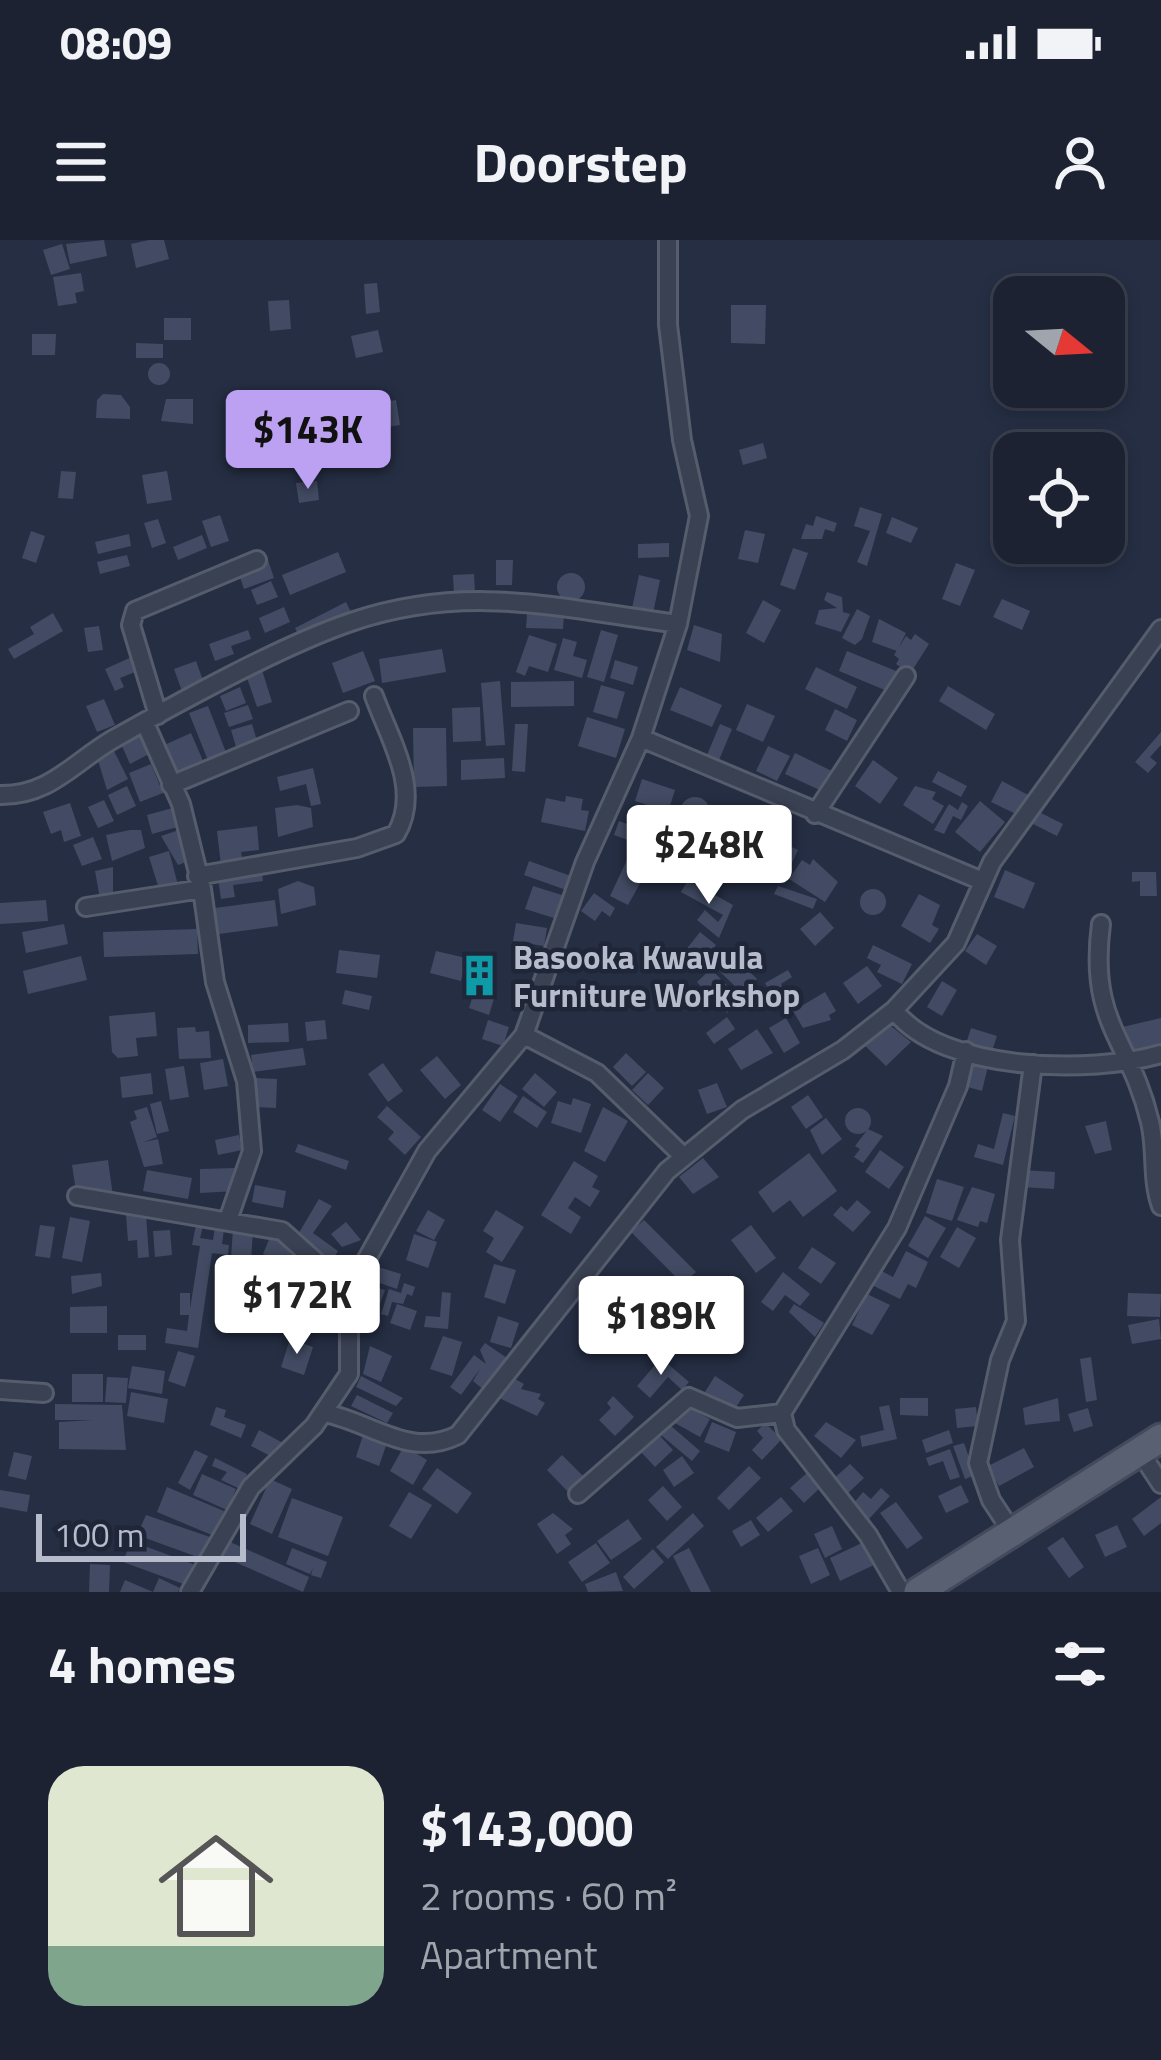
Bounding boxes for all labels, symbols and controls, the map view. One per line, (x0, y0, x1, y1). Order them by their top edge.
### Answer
text: 08:09 (60, 8, 172, 76)
text: Doorstep (473, 121, 688, 203)
icon: menu (48, 129, 114, 195)
icon: person (1047, 129, 1113, 195)
north arrow (993, 276, 1125, 408)
map controls (993, 276, 1125, 564)
pin: $143K (224, 390, 392, 492)
text: $143K (253, 399, 363, 458)
button: locate (993, 432, 1125, 564)
pin: $248K (625, 805, 793, 907)
text: $248K (654, 814, 764, 873)
place label: Basooka Kwavula Furniture Workshop (513, 932, 800, 1020)
building icon: Basooka Kwavula Furniture Workshop (456, 953, 502, 999)
pin: $172K (213, 1255, 381, 1357)
text: $172K (242, 1264, 352, 1323)
pin: $189K (577, 1276, 745, 1378)
text: $189K (606, 1285, 716, 1344)
scale bar (36, 1508, 246, 1561)
text: 100 m (54, 1510, 144, 1560)
text: 4 homes (48, 1625, 236, 1703)
icon: filters (1047, 1631, 1113, 1697)
text: $143,000 (420, 1788, 633, 1866)
icon: home (144, 1814, 288, 1958)
text: 2 rooms · 60 m² (420, 1866, 677, 1925)
text: Apartment (420, 1925, 597, 1984)

